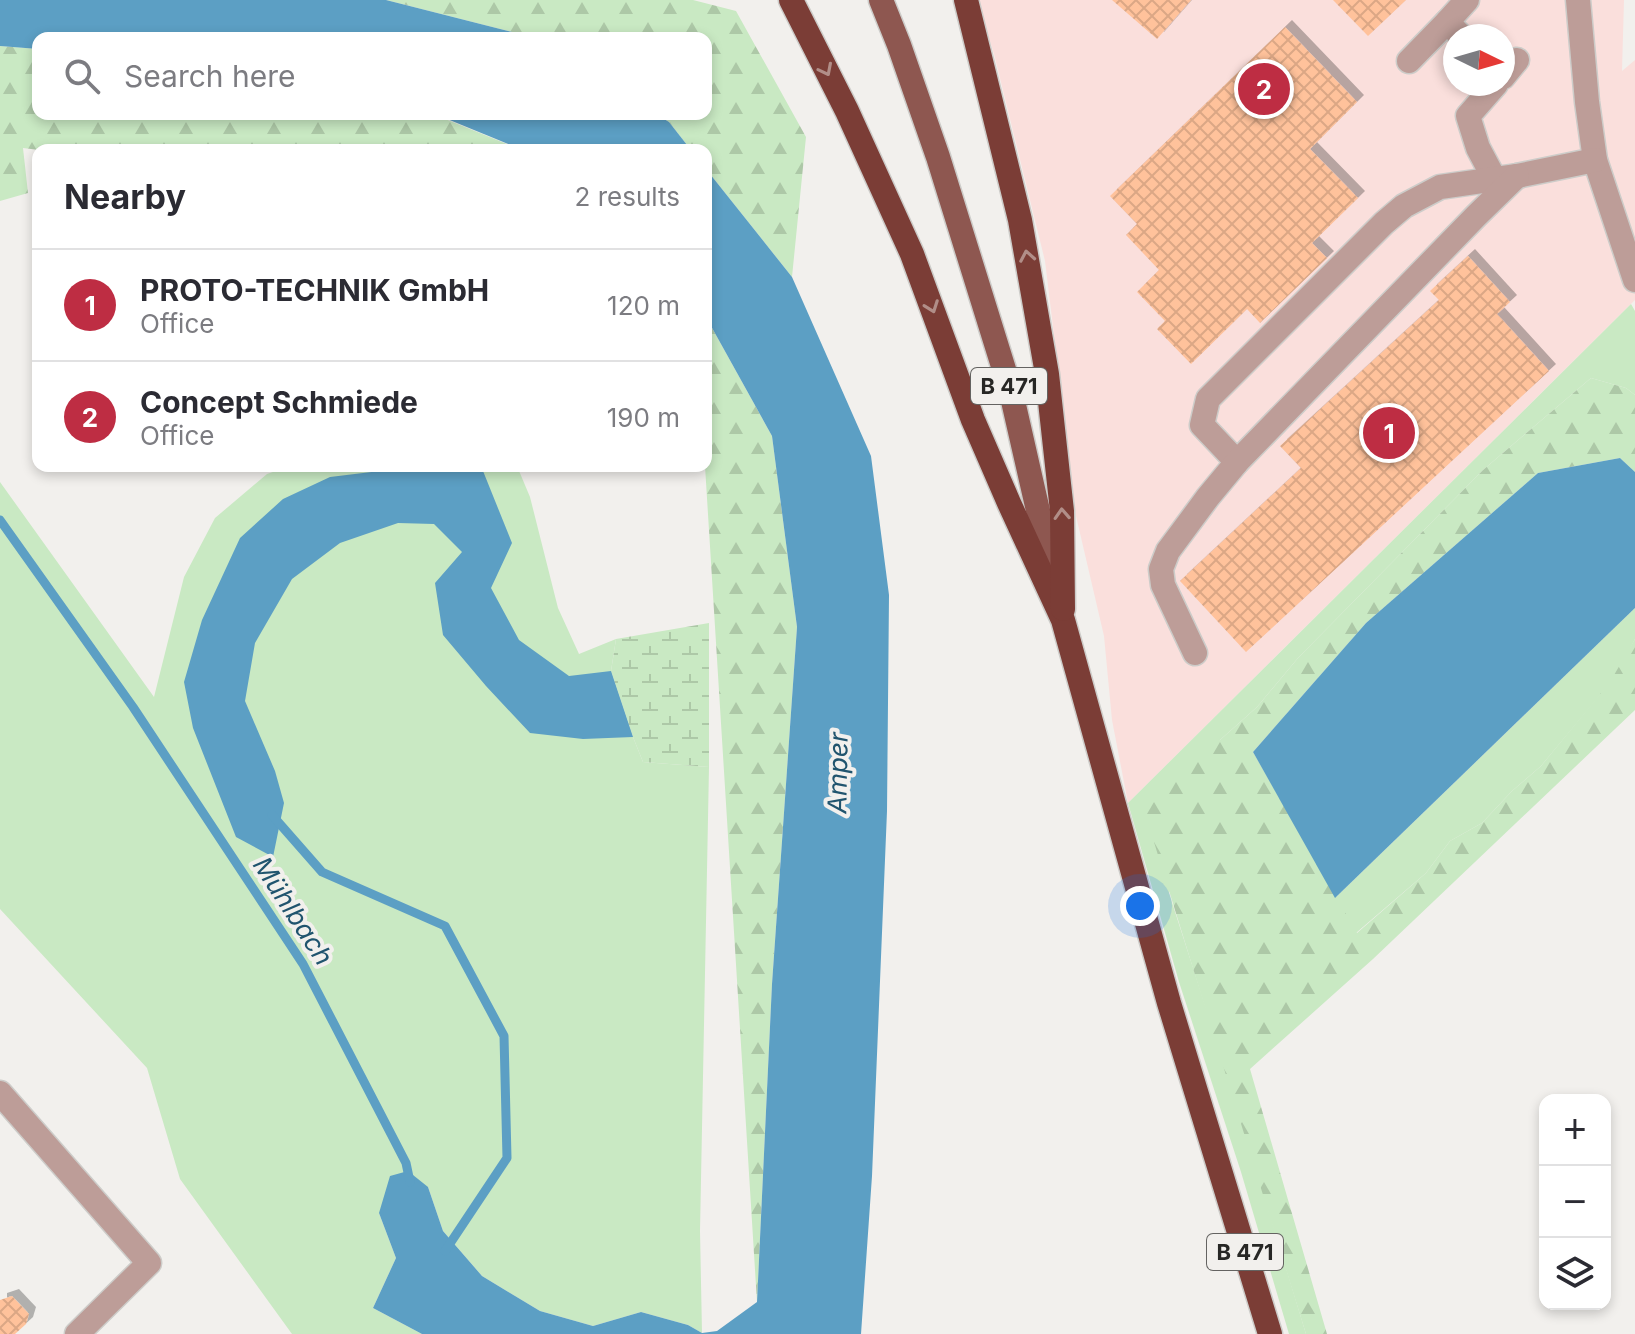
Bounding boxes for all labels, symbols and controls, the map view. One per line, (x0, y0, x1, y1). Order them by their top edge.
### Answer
north arrow (1443, 24, 1515, 96)
search box (32, 32, 712, 120)
icon: search (60, 54, 104, 98)
text: Search here (124, 58, 296, 94)
pin: 2 (1238, 59, 1290, 119)
one-way arrow (817, 61, 832, 76)
text: Nearby (64, 176, 186, 217)
text: 2 results (575, 181, 680, 212)
one-way arrow (1019, 250, 1036, 263)
text: PROTO-TECHNIK GmbH (140, 272, 489, 308)
text: 1 (84, 290, 96, 321)
text: 120 m (607, 290, 680, 321)
one-way arrow (922, 299, 938, 313)
text: Office (140, 308, 214, 339)
road number: B 471 (971, 368, 1047, 404)
text: Concept Schmiede (140, 384, 418, 420)
text: 2 (82, 402, 98, 433)
text: 190 m (607, 402, 680, 433)
pin: 1 (1363, 403, 1415, 463)
text: Office (140, 420, 214, 451)
one-way arrow (1053, 507, 1070, 520)
water label: Amper (821, 731, 854, 815)
water label: Mühlbach (247, 851, 340, 971)
your location (1120, 886, 1160, 926)
map controls (1539, 1094, 1611, 1310)
button: + (1539, 1094, 1611, 1166)
button: − (1539, 1166, 1611, 1238)
road number: B 471 (1207, 1234, 1283, 1270)
button: layers (1539, 1238, 1611, 1310)

